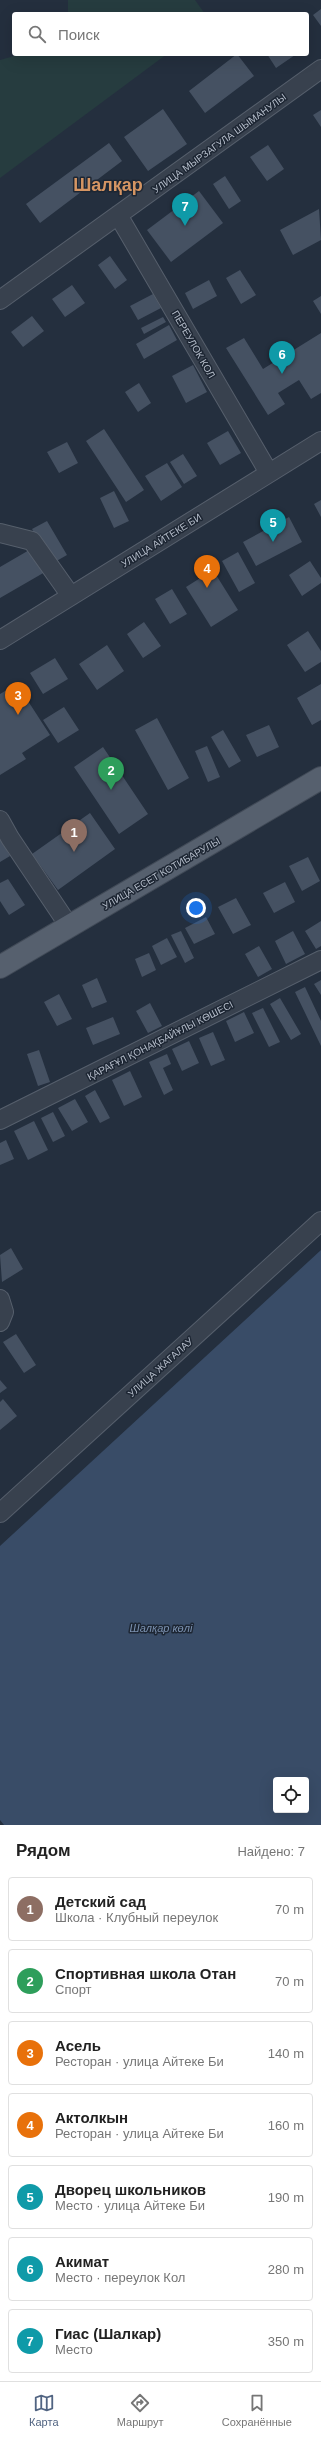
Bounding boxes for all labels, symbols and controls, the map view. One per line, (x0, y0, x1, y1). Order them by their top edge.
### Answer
search box (12, 12, 309, 56)
icon: search (26, 23, 48, 45)
text: Поиск (58, 26, 100, 43)
street label: УЛИЦА МЫРЗАГУЛА ШЫМАНУЛЫ (150, 91, 288, 195)
district label: Шалқар (73, 175, 143, 195)
pin: 7 (172, 193, 198, 226)
street label: ПЕРЕУЛОК КОЛ (170, 309, 217, 380)
pin: 6 (269, 341, 295, 374)
pin: 5 (260, 509, 286, 542)
street label: УЛИЦА АЙТЕКЕ БИ (119, 510, 203, 570)
pin: 4 (194, 555, 220, 588)
pin: 3 (5, 682, 31, 715)
pin: 2 (98, 757, 124, 790)
pin: 1 (61, 819, 87, 852)
street label: УЛИЦА ЕСЕТ КОТИБАРУЛЫ (101, 835, 222, 912)
your location (186, 898, 206, 918)
street label: ҚАРАҒҰЛ ҚОНАҚБАЙҰЛЫ КӨШЕСІ (85, 998, 235, 1082)
street label: УЛИЦА ЖАГАЛАУ (126, 1335, 195, 1399)
water label: Шалқар көлі (130, 1622, 193, 1634)
map controls (273, 1777, 309, 1813)
button: locate (273, 1777, 309, 1813)
text: Рядом (16, 1841, 71, 1860)
text: Найдено: 7 (237, 1844, 305, 1859)
text: Детский сад (55, 1893, 146, 1910)
text: 1 (26, 1902, 34, 1917)
text: 70 m (275, 1902, 304, 1917)
text: Школа · Клубный переулок (55, 1910, 218, 1925)
text: Спортивная школа Отан (55, 1965, 236, 1982)
text: 2 (26, 1974, 34, 1989)
text: 70 m (275, 1974, 304, 1989)
text: Спорт (55, 1982, 92, 1997)
text: Асель (55, 2037, 101, 2054)
text: 3 (26, 2046, 34, 2061)
text: 140 m (268, 2046, 304, 2061)
text: Ресторан · улица Айтеке Би (55, 2054, 224, 2069)
text: Актолкын (55, 2109, 128, 2126)
text: 4 (26, 2118, 34, 2133)
text: 160 m (268, 2118, 304, 2133)
text: Ресторан · улица Айтеке Би (55, 2126, 224, 2141)
text: Дворец школьников (55, 2181, 206, 2198)
text: 5 (26, 2190, 34, 2205)
text: 190 m (268, 2190, 304, 2205)
text: Место · улица Айтеке Би (55, 2198, 205, 2213)
text: Акимат (55, 2253, 109, 2270)
text: 6 (26, 2262, 34, 2277)
text: 280 m (268, 2262, 304, 2277)
text: Место · переулок Кол (55, 2270, 185, 2285)
text: Гиас (Шалкар) (55, 2325, 161, 2342)
text: 7 (26, 2334, 34, 2349)
text: 350 m (268, 2334, 304, 2349)
text: Место (55, 2342, 93, 2357)
tab: Карта (29, 2392, 59, 2428)
tab: Маршрут (117, 2392, 164, 2428)
tab: Сохранённые (222, 2392, 292, 2428)

